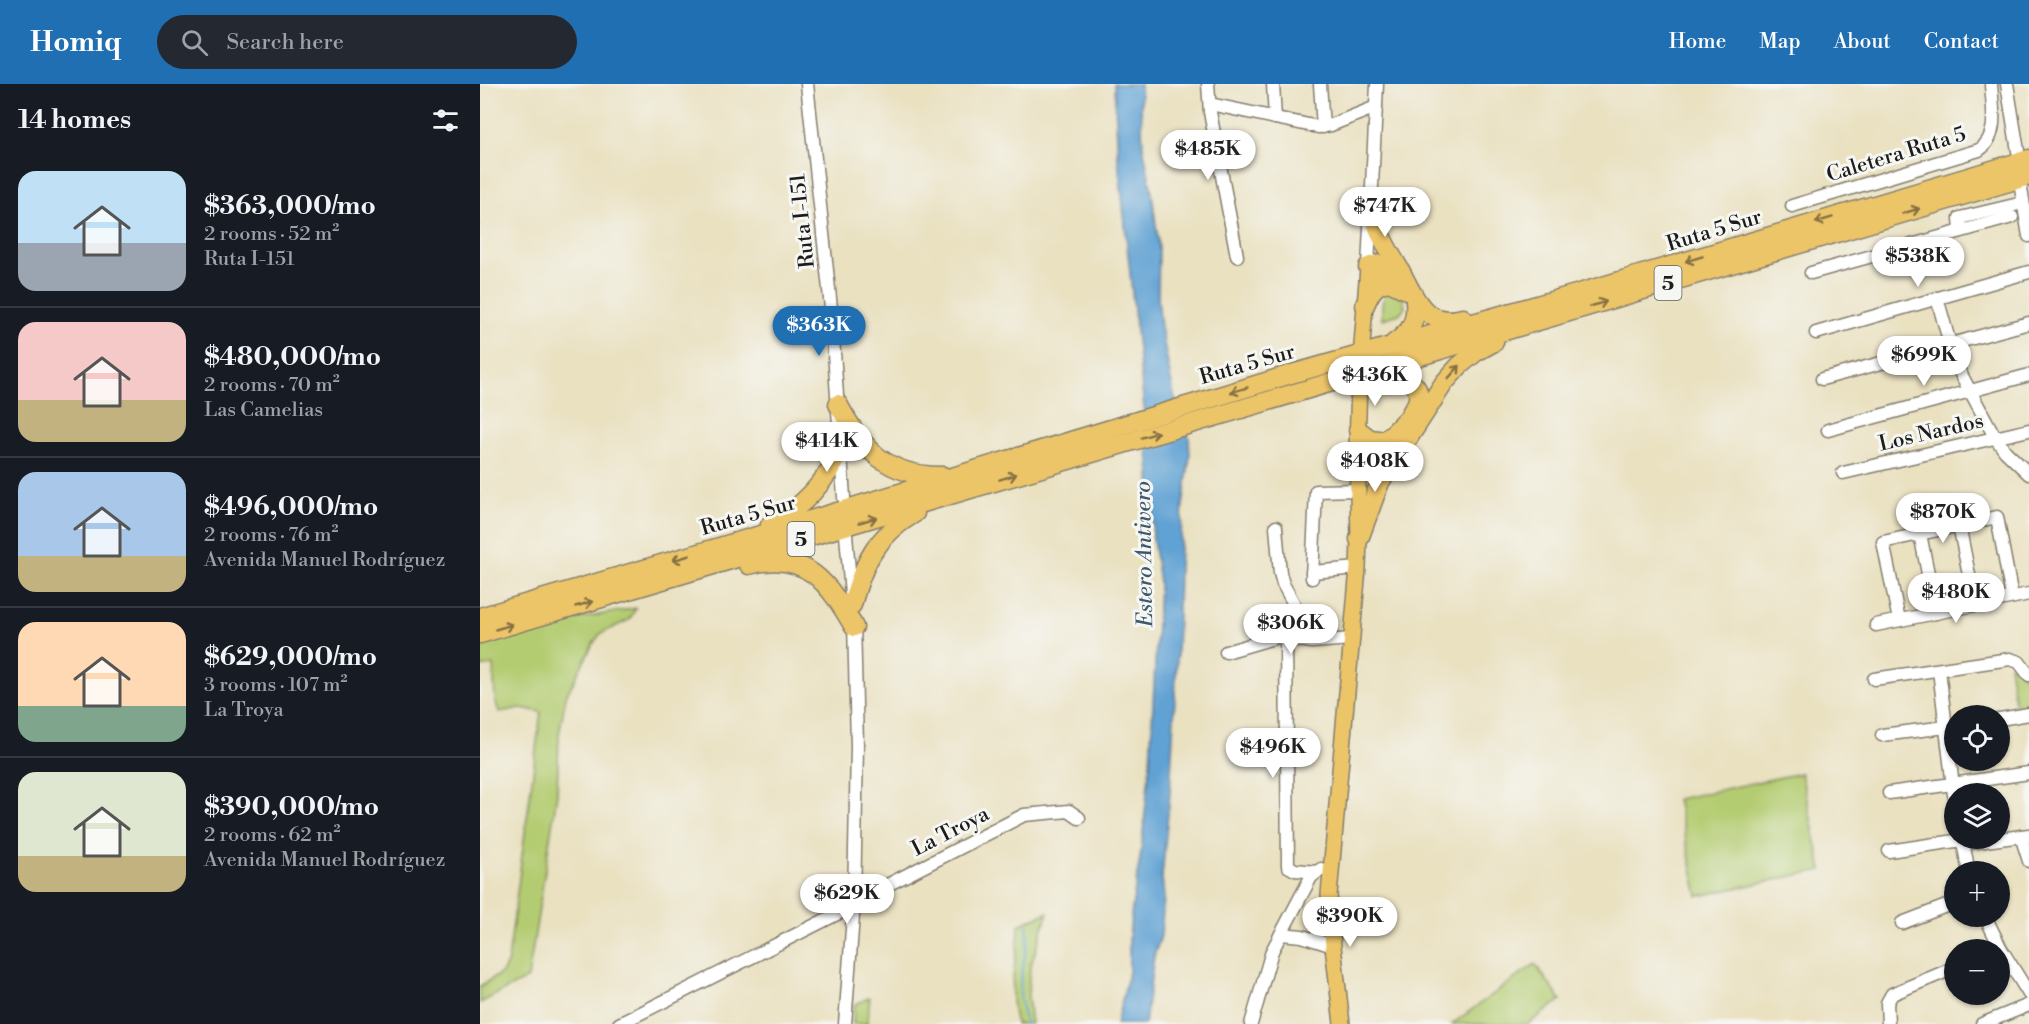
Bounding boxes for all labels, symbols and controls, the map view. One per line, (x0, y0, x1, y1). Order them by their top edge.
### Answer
search box (157, 15, 577, 69)
text: Homiq (30, 25, 121, 60)
icon: search (178, 26, 211, 59)
text: Search here (226, 29, 344, 56)
text: Home (1669, 29, 1726, 55)
text: Map (1759, 29, 1801, 55)
text: About (1834, 29, 1891, 55)
text: Contact (1924, 29, 1999, 55)
text: 14 homes (18, 104, 131, 136)
icon: filters (429, 104, 462, 137)
street label: Caletera Ruta 5 (1823, 121, 1969, 189)
pin: $485K (1166, 130, 1250, 181)
text: $485K (1175, 137, 1241, 162)
street label: Ruta I-151 (785, 172, 821, 270)
pin: $747K (1343, 187, 1427, 238)
text: $363,000/mo (204, 190, 376, 222)
text: $747K (1354, 194, 1416, 219)
icon: home (66, 195, 138, 267)
street label: Ruta 5 Sur (1664, 204, 1765, 258)
one-way arrow (1901, 205, 1920, 216)
one-way arrow (1815, 215, 1834, 226)
text: 2 rooms · 52 m² (204, 222, 339, 247)
pin: $538K (1876, 237, 1960, 288)
text: $538K (1885, 244, 1951, 269)
text: Ruta I-151 (204, 247, 295, 272)
one-way arrow (1685, 254, 1704, 265)
road number: 5 (1654, 266, 1682, 300)
one-way arrow (1588, 298, 1607, 309)
pin: $363K (777, 306, 861, 357)
text: $363K (787, 313, 851, 338)
pin: $699K (1882, 336, 1966, 387)
street label: Ruta 5 Sur (1196, 339, 1298, 391)
text: $480,000/mo (204, 341, 381, 373)
text: $699K (1891, 343, 1957, 368)
icon: home (66, 346, 138, 418)
pin: $436K (1333, 356, 1417, 407)
text: $436K (1342, 363, 1408, 388)
one-way arrow (1447, 365, 1461, 380)
text: 2 rooms · 70 m² (204, 373, 340, 398)
one-way arrow (1230, 385, 1249, 396)
text: Las Camelias (204, 398, 323, 423)
street label: Los Nardos (1876, 408, 1986, 458)
pin: $414K (785, 422, 869, 473)
text: $414K (795, 429, 859, 454)
one-way arrow (1140, 429, 1159, 440)
pin: $408K (1333, 442, 1417, 493)
text: $408K (1341, 449, 1409, 474)
one-way arrow (998, 471, 1017, 482)
water label: Estero Antivero (1130, 481, 1159, 628)
street label: Ruta 5 Sur (697, 490, 799, 542)
text: $496,000/mo (204, 491, 378, 523)
pin: $870K (1901, 493, 1985, 544)
icon: home (66, 496, 138, 568)
text: $870K (1910, 500, 1976, 525)
one-way arrow (858, 514, 877, 526)
road number: 5 (788, 522, 814, 556)
text: 2 rooms · 76 m² (204, 523, 338, 548)
text: Avenida Manuel Rodríguez (204, 548, 445, 573)
one-way arrow (672, 553, 691, 564)
pin: $480K (1914, 573, 1998, 624)
text: $480K (1922, 580, 1990, 605)
one-way arrow (574, 598, 593, 609)
pin: $306K (1249, 604, 1333, 655)
text: $306K (1257, 611, 1325, 636)
one-way arrow (494, 621, 513, 632)
text: $629,000/mo (204, 641, 377, 673)
icon: home (66, 646, 138, 718)
text: 3 rooms · 107 m² (204, 673, 348, 698)
text: La Troya (204, 698, 284, 723)
map controls (1944, 705, 2010, 1005)
button: locate (1944, 705, 2010, 771)
pin: $496K (1231, 728, 1315, 779)
text: $496K (1240, 735, 1306, 760)
button: layers (1944, 783, 2010, 849)
text: $390,000/mo (204, 791, 379, 823)
icon: home (66, 796, 138, 868)
street label: La Troya (907, 801, 994, 862)
text: 2 rooms · 62 m² (204, 823, 340, 848)
text: Avenida Manuel Rodríguez (204, 848, 445, 873)
button: + (1944, 861, 2010, 927)
pin: $629K (805, 874, 889, 925)
text: $629K (814, 881, 880, 906)
pin: $390K (1308, 897, 1392, 948)
text: $390K (1316, 904, 1384, 929)
button: − (1944, 939, 2010, 1005)

